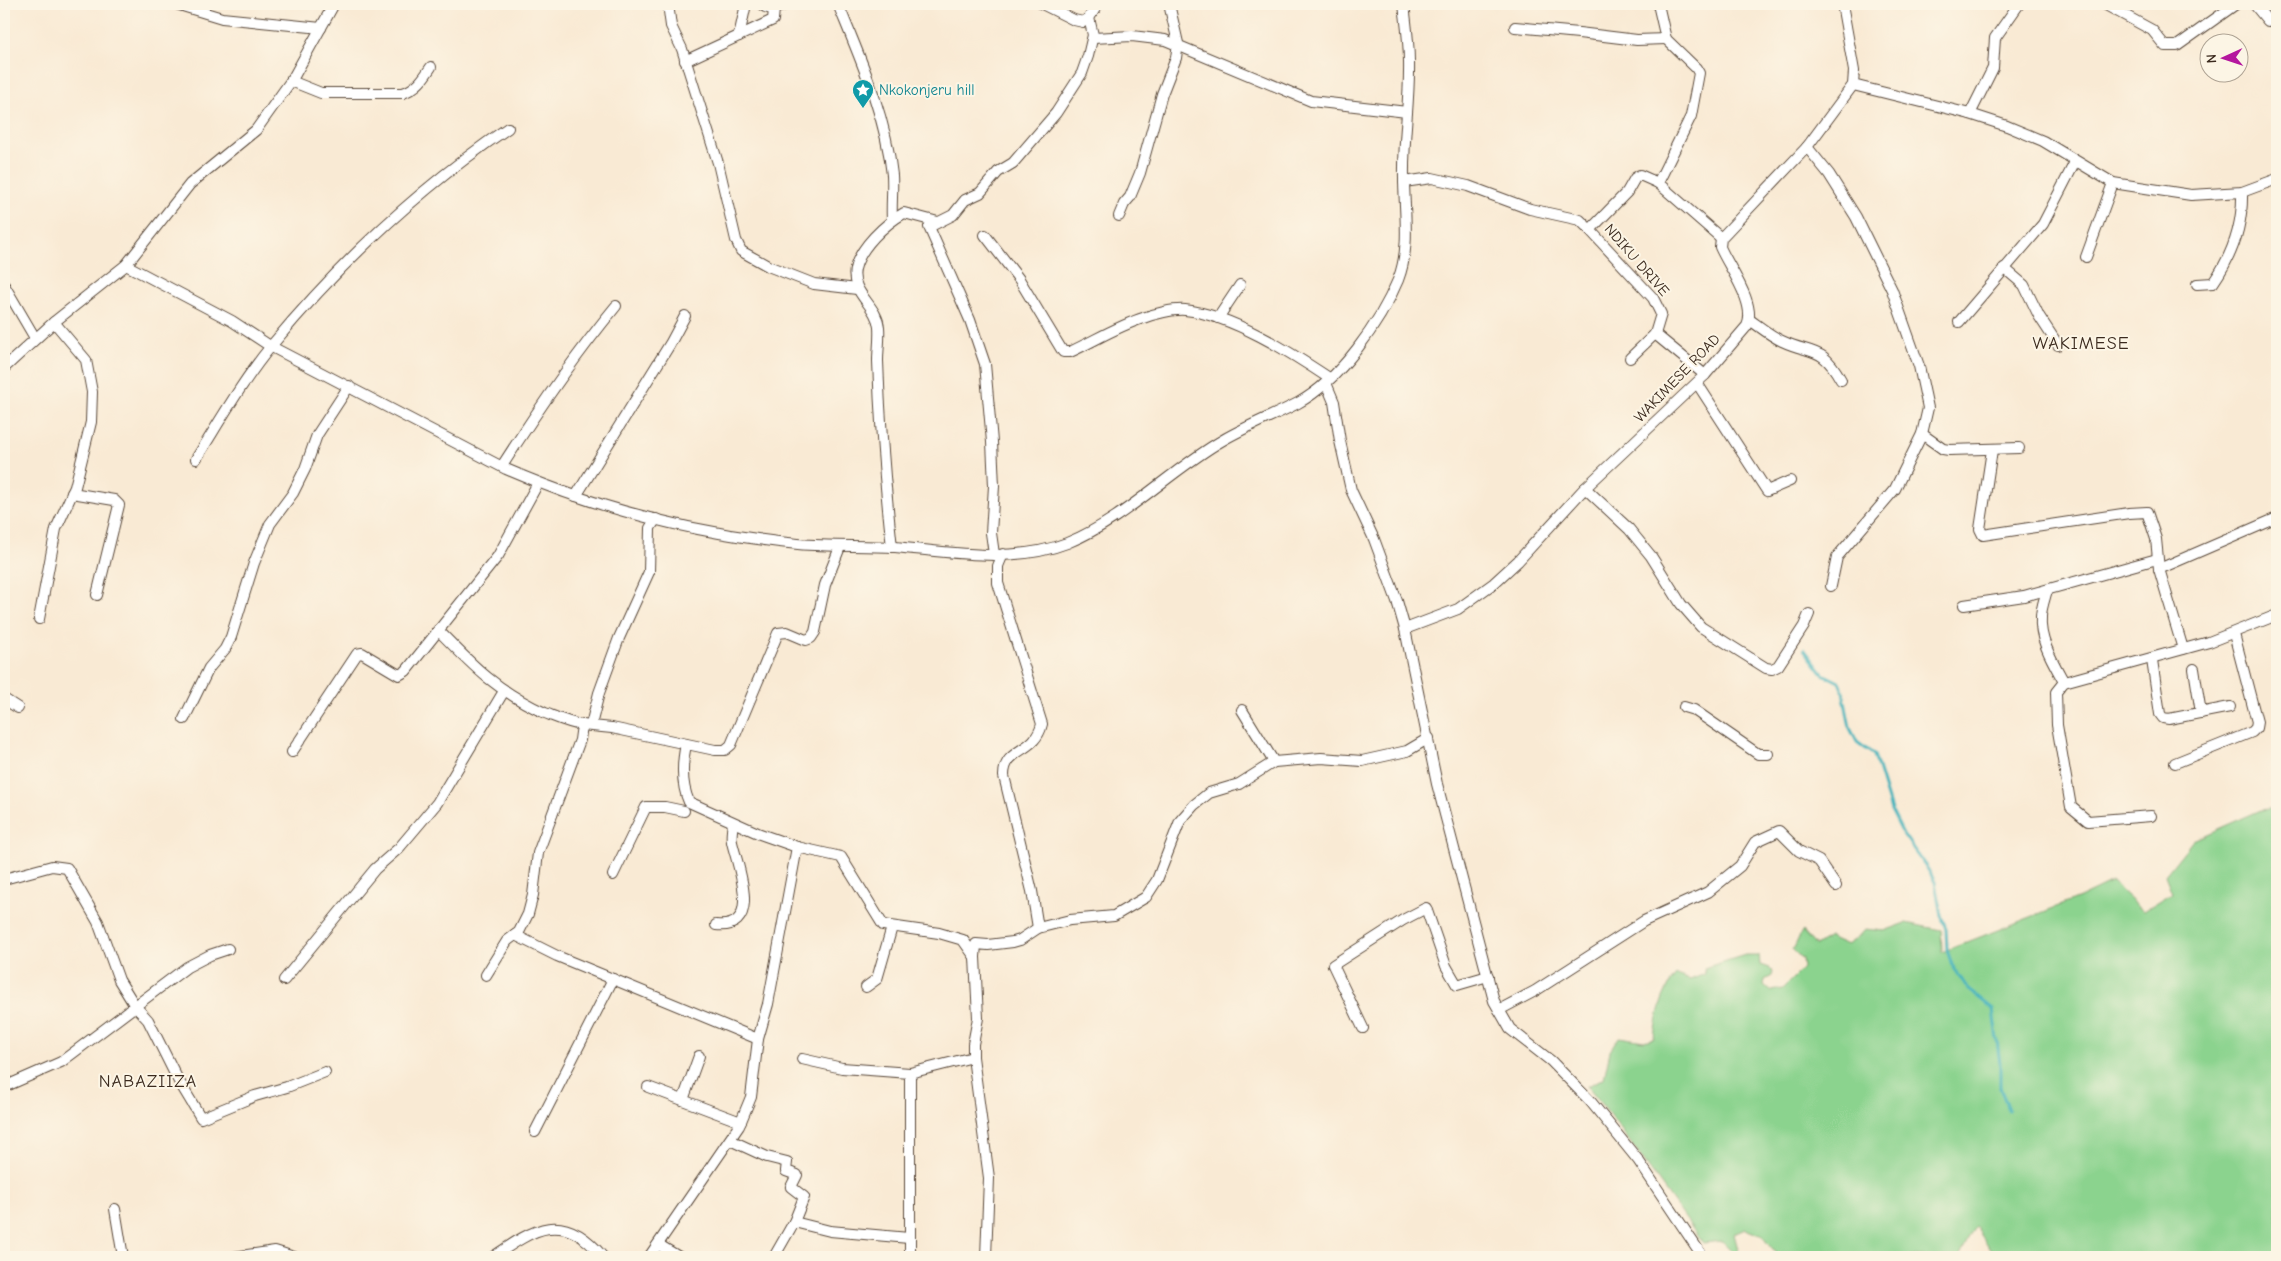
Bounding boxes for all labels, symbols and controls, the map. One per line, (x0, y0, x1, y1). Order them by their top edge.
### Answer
north arrow (2198, 32, 2248, 82)
text: N (2203, 54, 2220, 64)
place icon: Nkokonjeru hill (851, 78, 875, 109)
place label: Nkokonjeru hill (879, 81, 975, 99)
street label: NDIKU DRIVE (1601, 220, 1673, 300)
street label: WAKIMESE ROAD (1630, 330, 1724, 426)
district label: WAKIMESE (2033, 333, 2130, 354)
district label: NABAZIIZA (99, 1071, 197, 1092)

